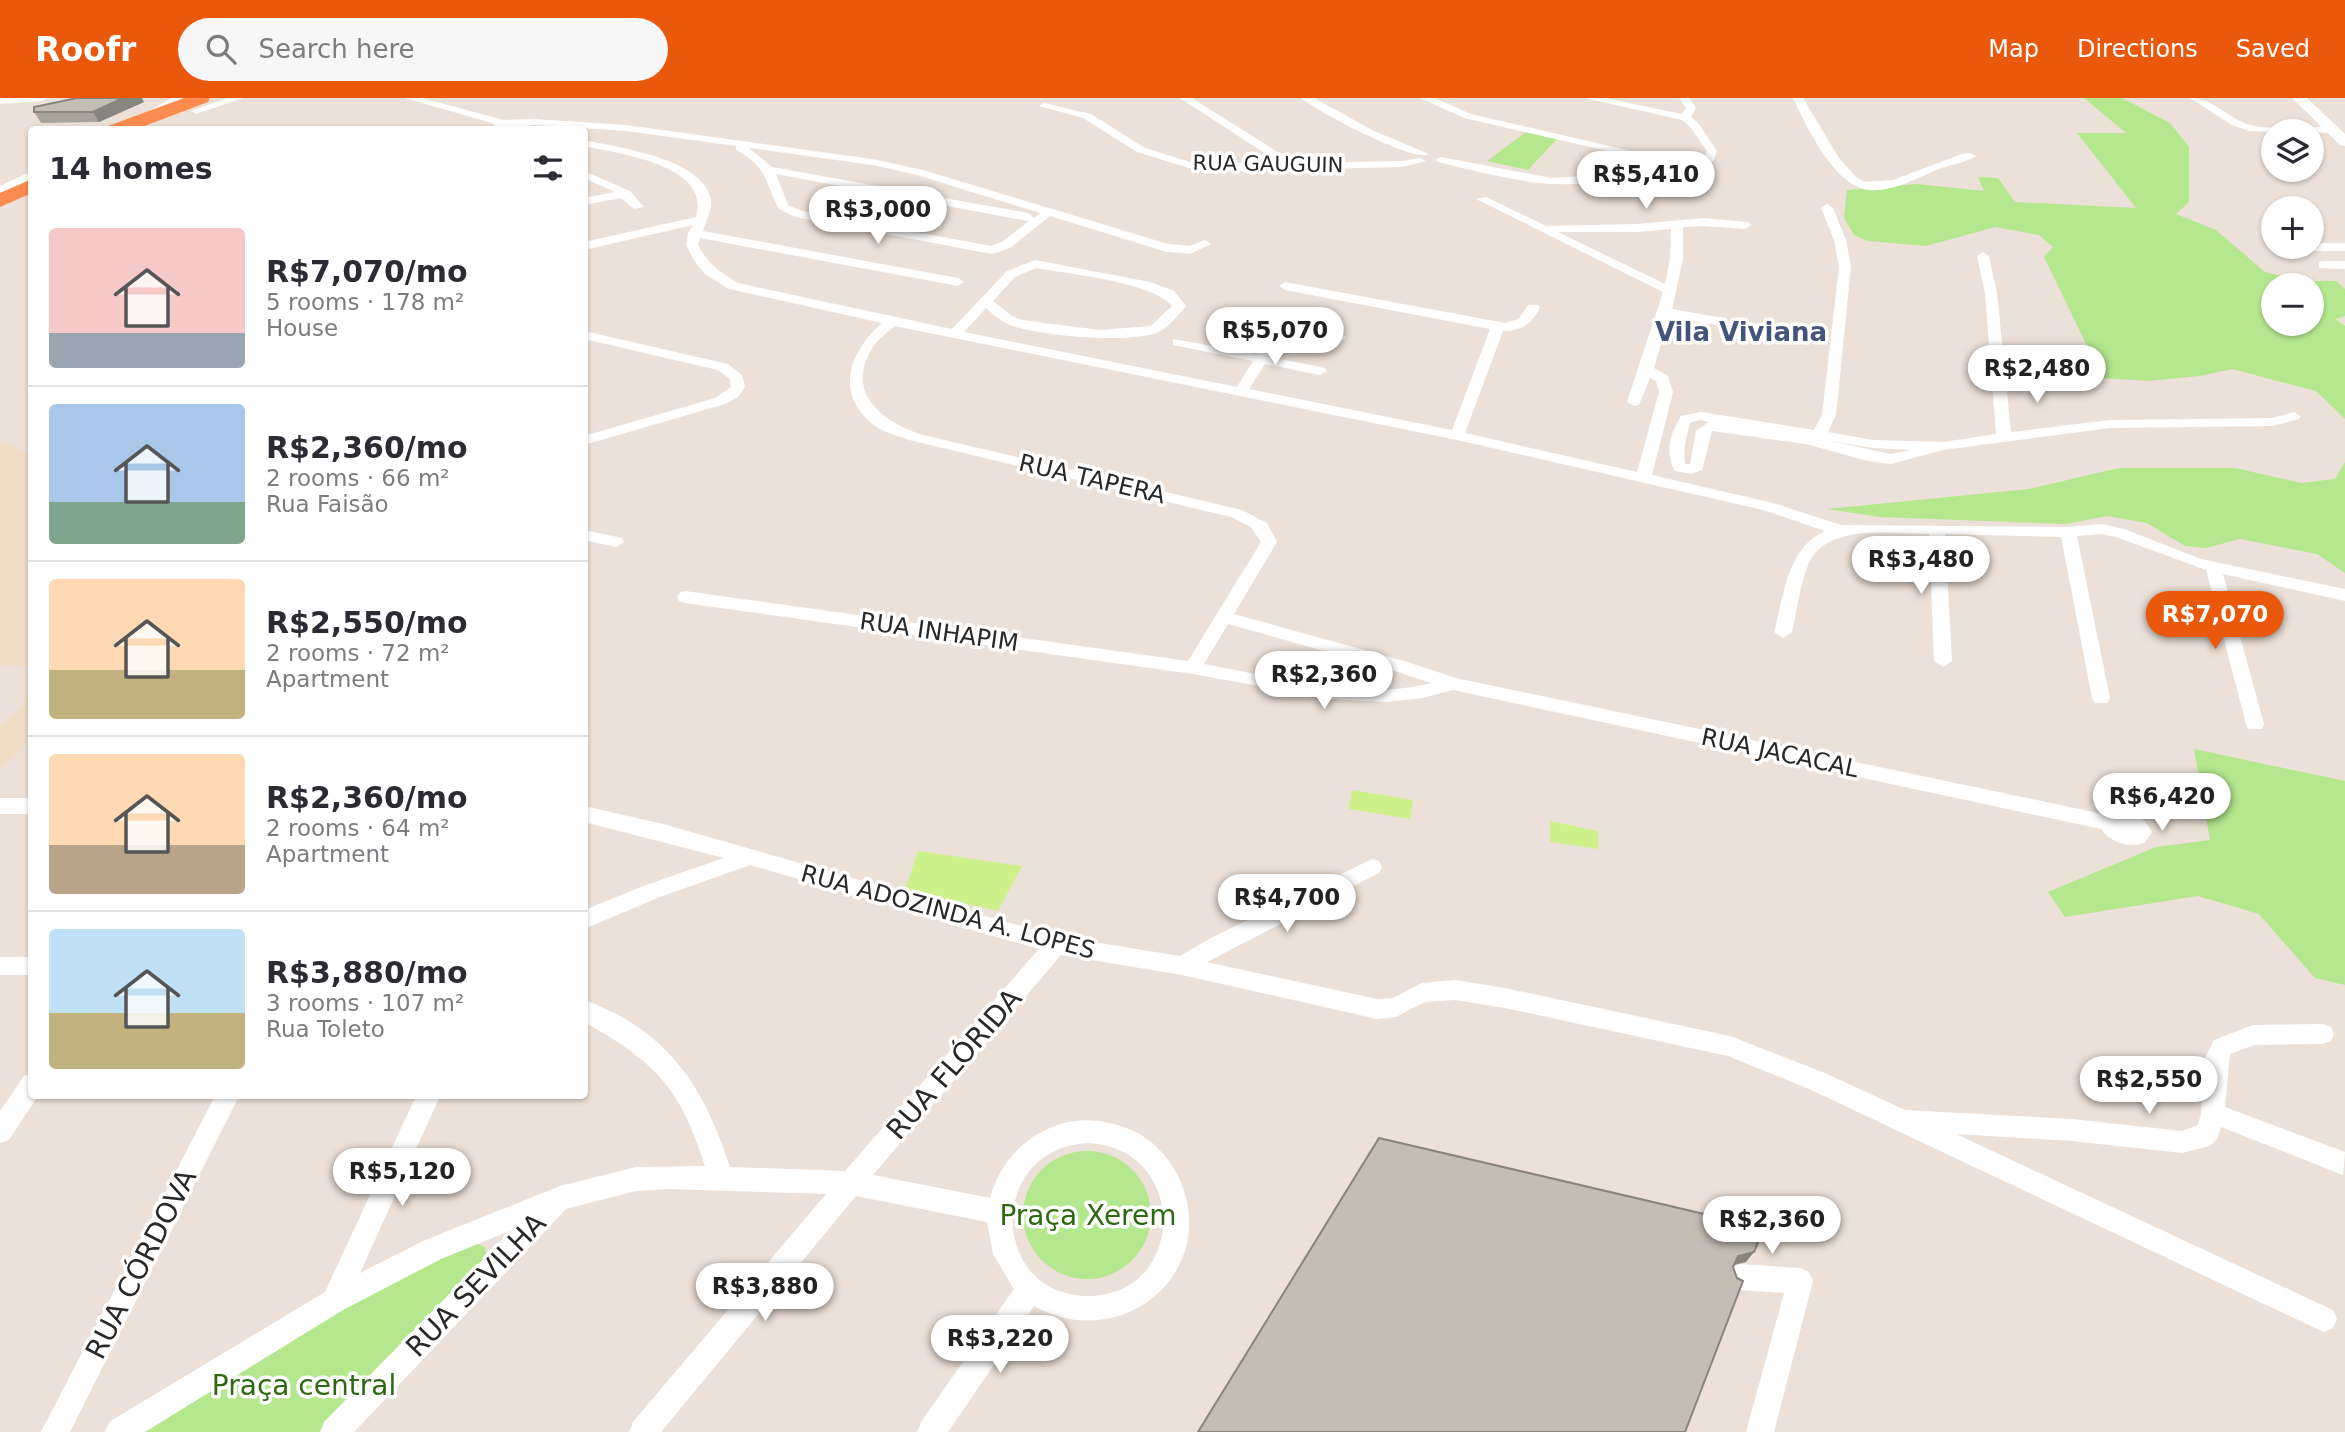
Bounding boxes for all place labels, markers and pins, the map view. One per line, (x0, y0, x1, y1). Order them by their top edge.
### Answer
pin: R$5,410 (1581, 152, 1711, 211)
pin: R$3,000 (813, 186, 943, 246)
pin: R$5,070 (1210, 308, 1340, 367)
pin: R$2,480 (1972, 345, 2102, 405)
pin: R$3,480 (1856, 536, 1986, 596)
pin: R$7,070 (2150, 592, 2280, 651)
pin: R$2,360 (1259, 652, 1389, 711)
pin: R$6,420 (2097, 774, 2227, 833)
pin: R$4,700 (1222, 874, 1352, 934)
pin: R$2,550 (2084, 1056, 2214, 1116)
pin: R$5,120 (337, 1148, 467, 1208)
pin: R$2,360 (1707, 1196, 1837, 1256)
pin: R$3,880 (700, 1264, 830, 1323)
pin: R$3,220 (935, 1316, 1065, 1375)

